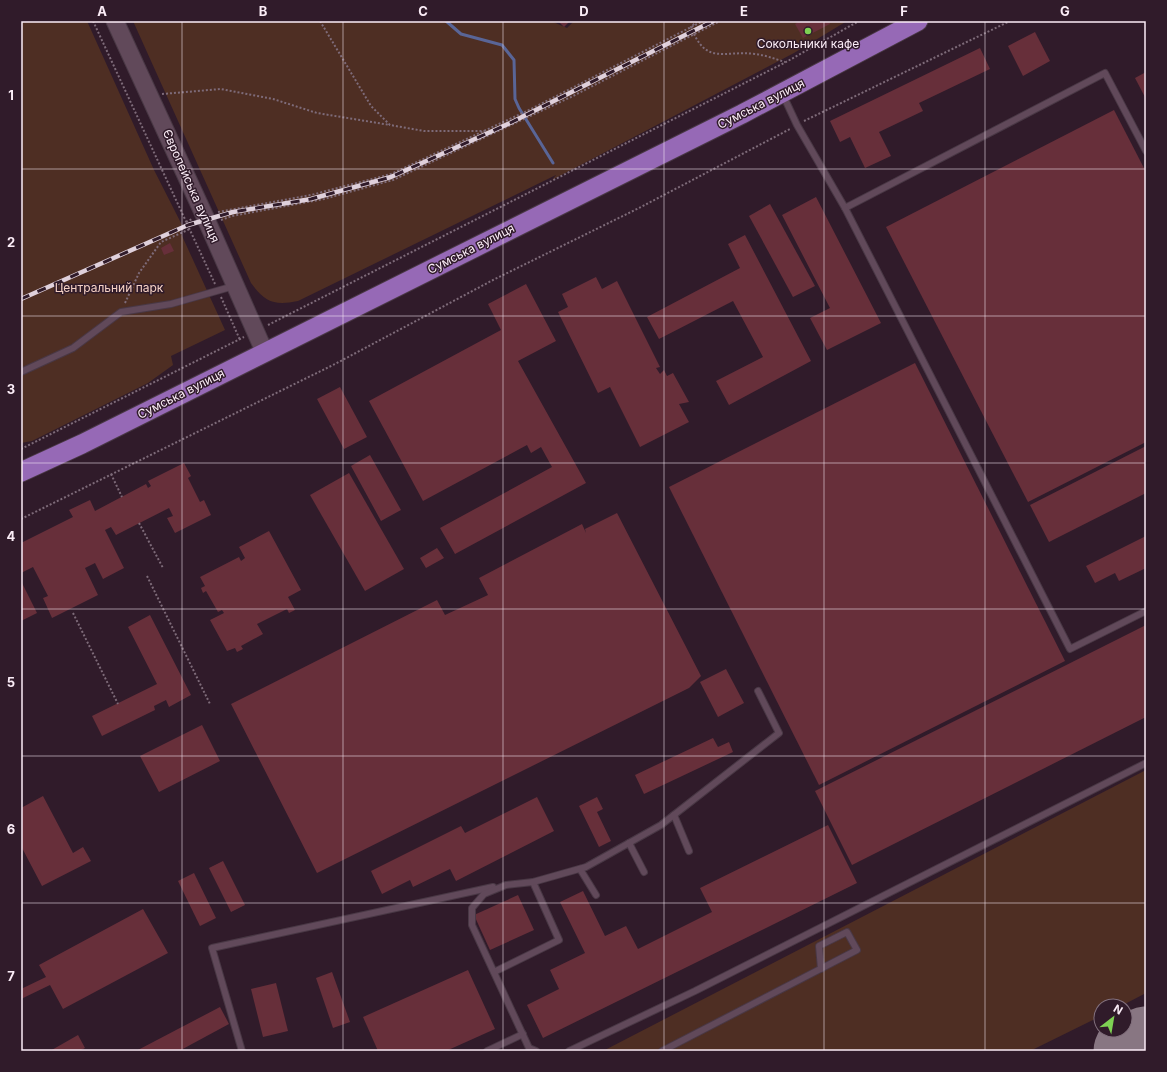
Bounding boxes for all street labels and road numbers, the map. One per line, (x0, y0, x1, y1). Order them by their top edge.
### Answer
street label: Сумська вулиця (715, 75, 807, 132)
street label: Європейська вулиця (160, 127, 223, 245)
street label: Сумська вулиця (425, 220, 517, 277)
street label: Сумська вулиця (135, 365, 227, 422)

